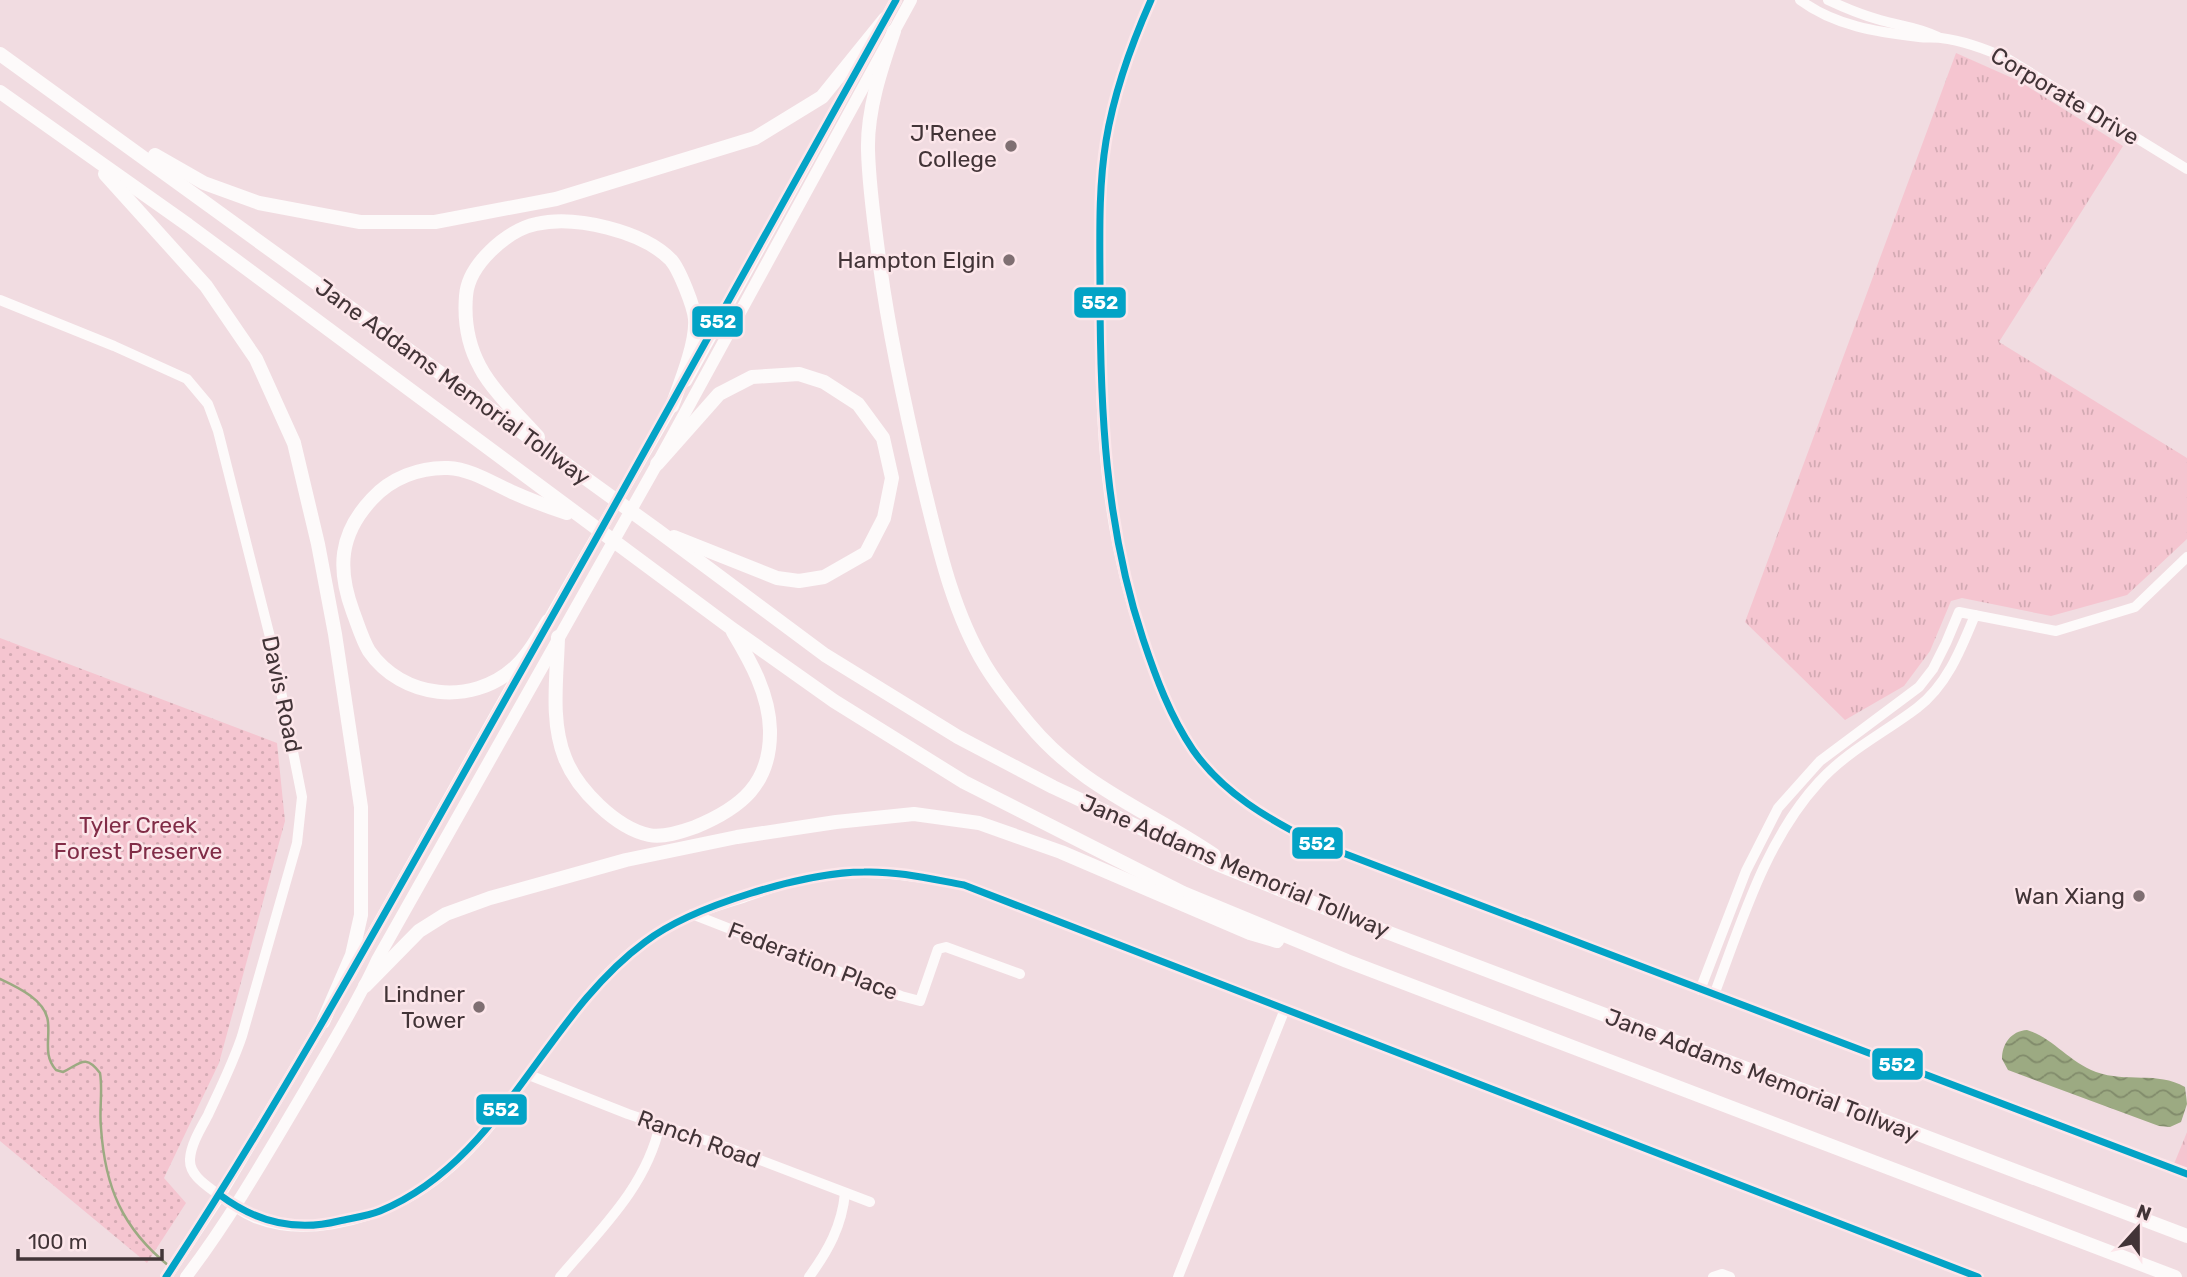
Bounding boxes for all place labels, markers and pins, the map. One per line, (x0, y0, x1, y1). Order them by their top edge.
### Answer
place label: J'Renee College (910, 119, 997, 173)
marker: J'Renee College (1003, 138, 1019, 154)
place label: Hampton Elgin (837, 246, 995, 274)
marker: Hampton Elgin (1001, 252, 1017, 268)
place label: Wan Xiang (2014, 882, 2125, 910)
marker: Wan Xiang (2131, 888, 2147, 904)
place label: Lindner Tower (383, 980, 465, 1034)
marker: Lindner Tower (471, 999, 487, 1015)

